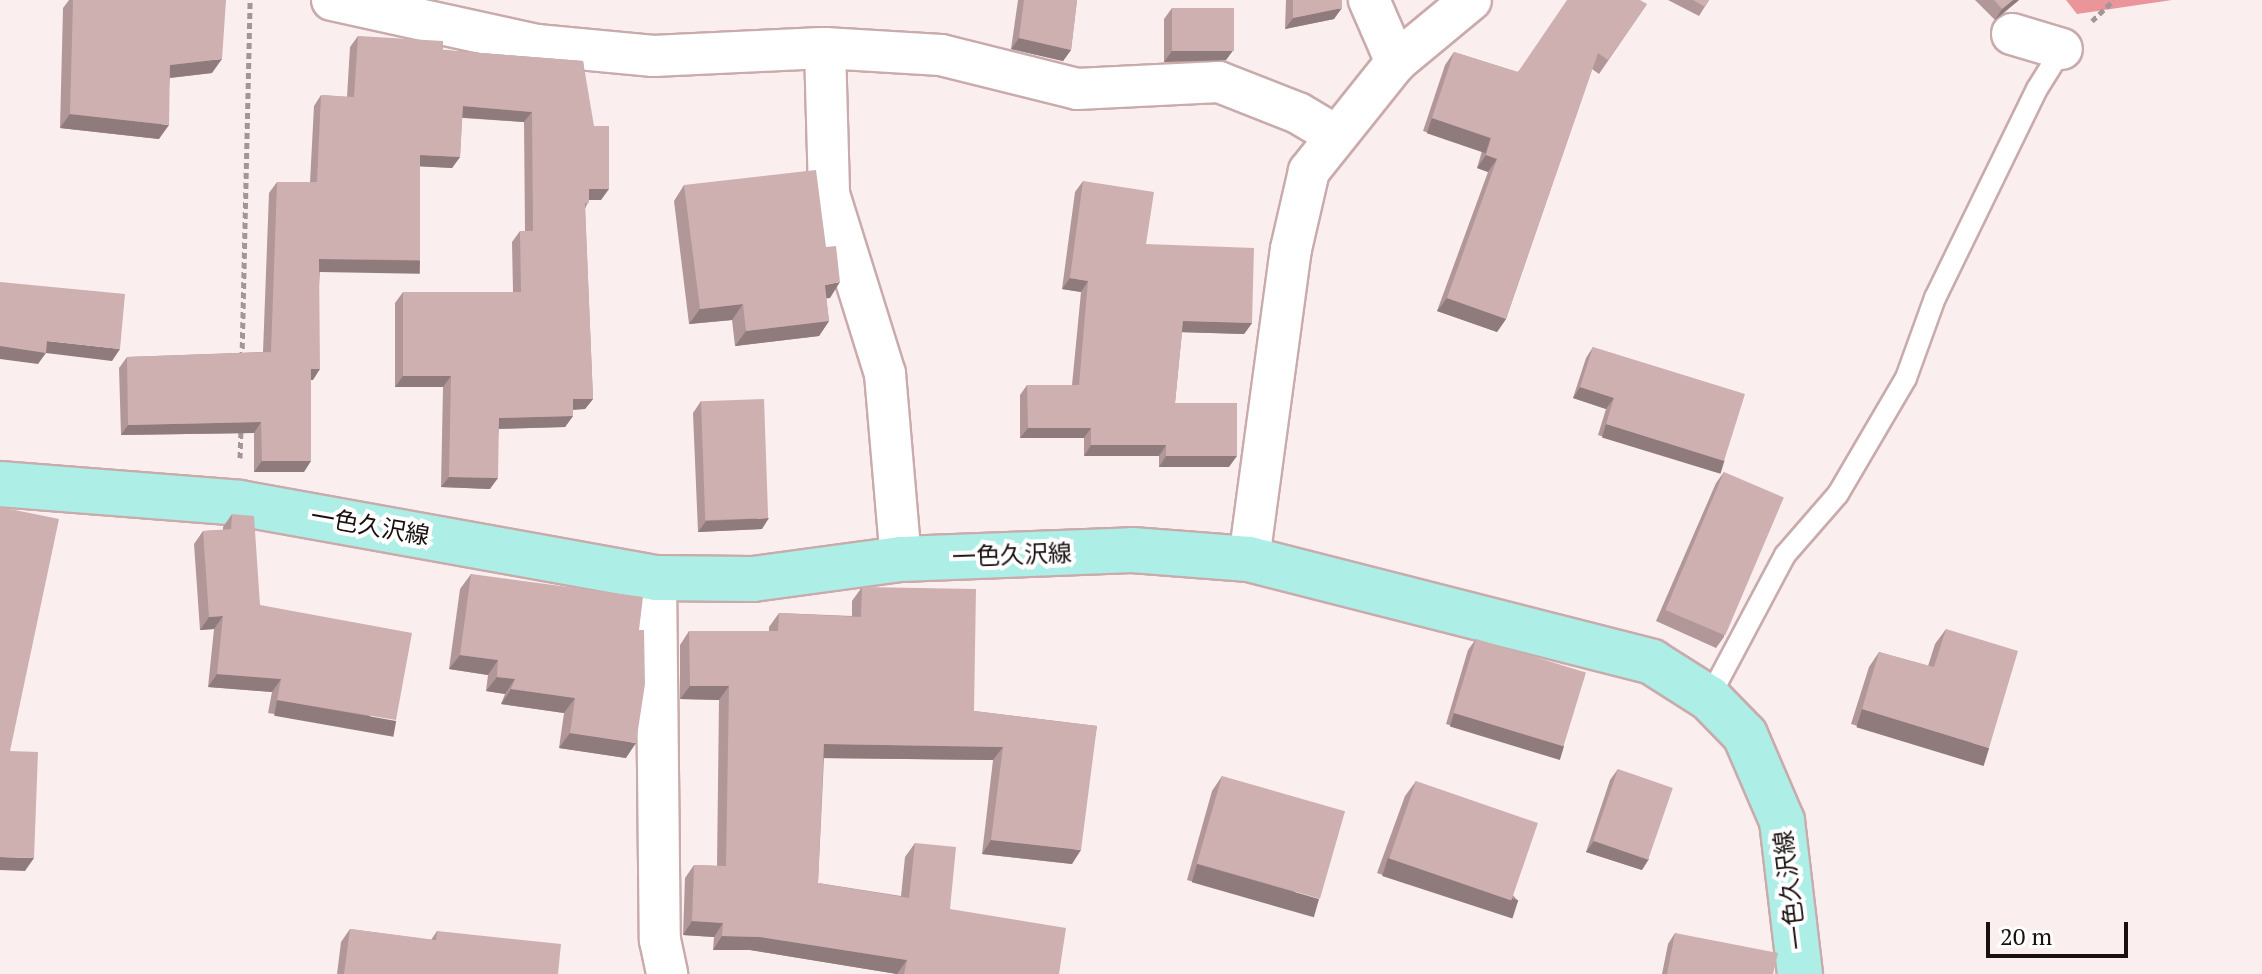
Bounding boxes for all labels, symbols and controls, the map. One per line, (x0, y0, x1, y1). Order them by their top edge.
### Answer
street label: 一色久沢線 (308, 501, 432, 551)
street label: 一色久沢線 (952, 539, 1072, 571)
street label: 一色久沢線 (1768, 829, 1812, 951)
scale bar (1990, 906, 2132, 956)
text: 20 m (2000, 920, 2052, 952)

